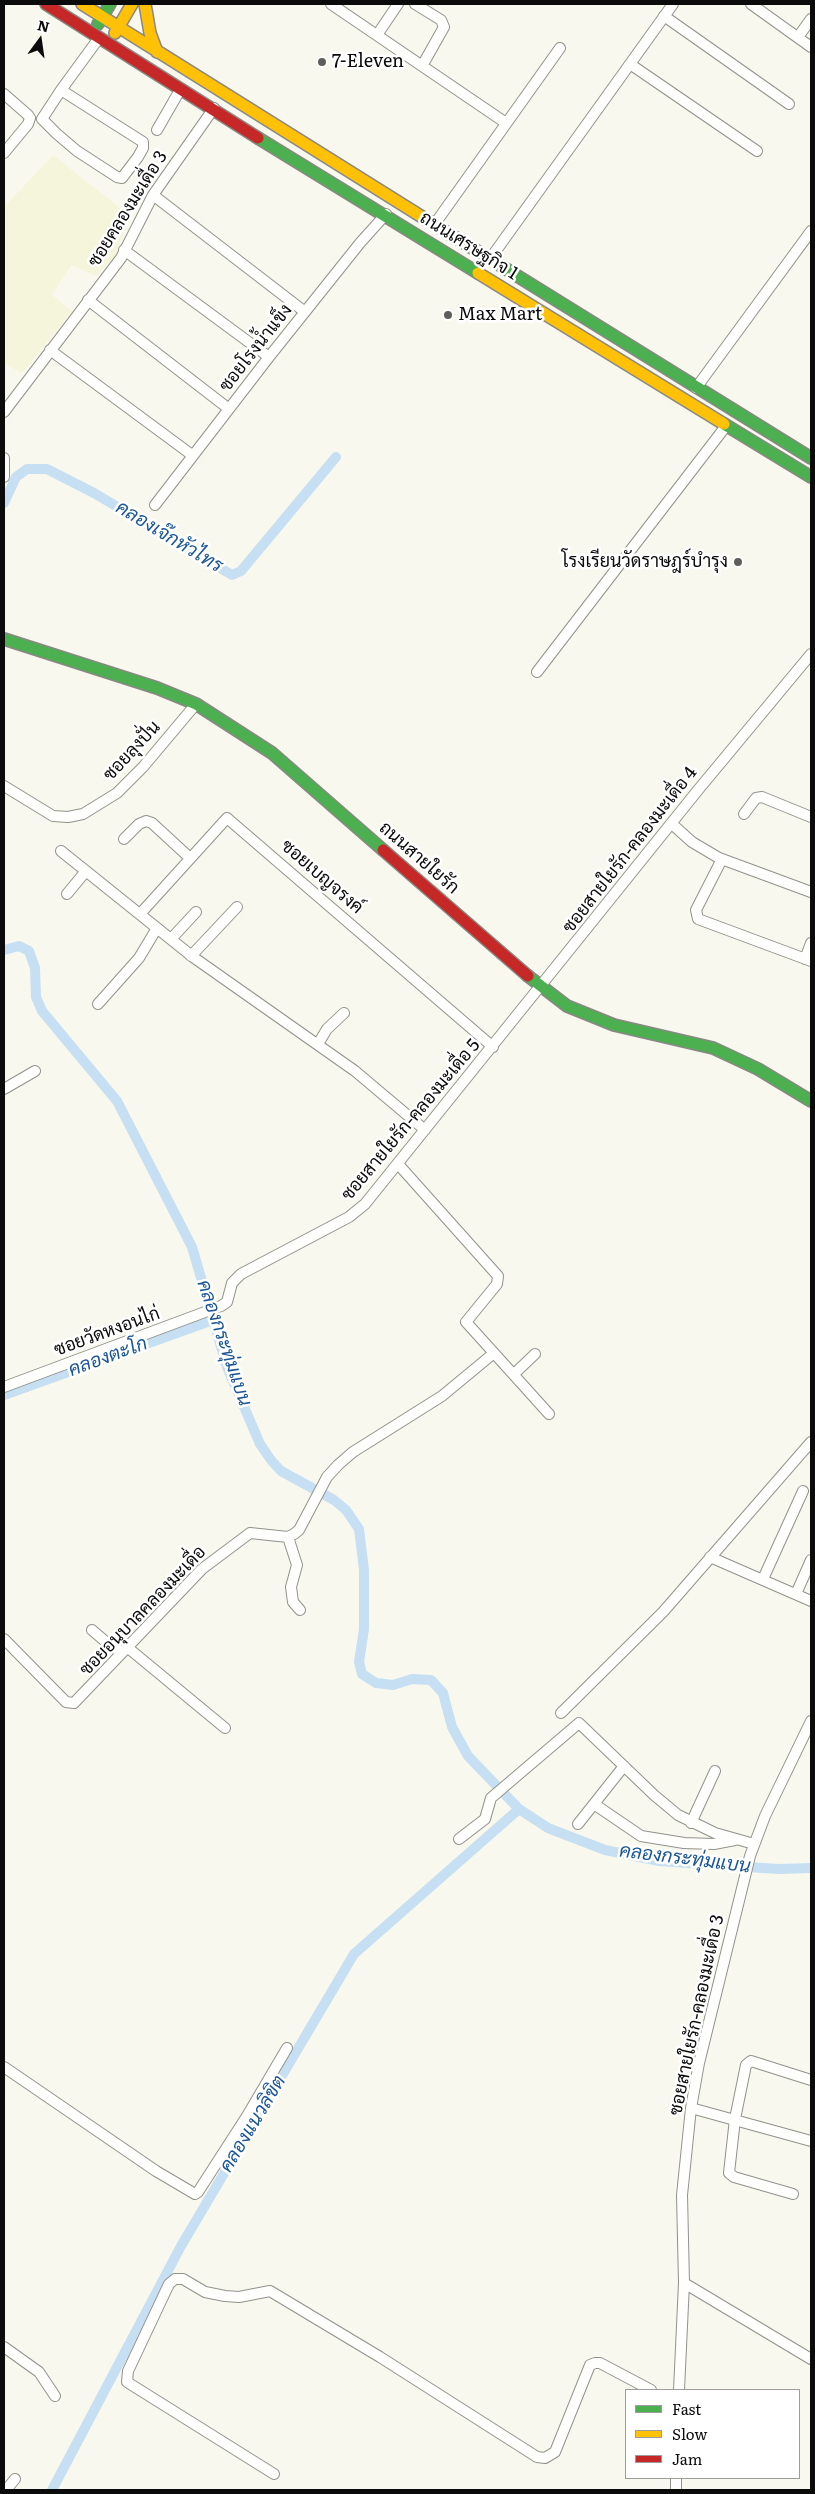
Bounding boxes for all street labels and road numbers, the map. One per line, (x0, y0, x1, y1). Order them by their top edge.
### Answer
street label: ซอยคลองมะเดื่อ 3 (84, 147, 172, 271)
street label: ถนนเศรษฐกิจ 1 (416, 207, 522, 285)
street label: ซอยโรงน้ำแข็ง (215, 300, 297, 396)
street label: ซอยลุงปั่น (99, 717, 165, 785)
street label: ซอยสายใยรัก-คลองมะเดื่อ 4 (558, 763, 702, 937)
street label: ถนนสายใยรัก (375, 817, 463, 899)
street label: ซอยเบญจรงค์ (276, 835, 368, 919)
street label: ซอยสายใยรัก-คลองมะเดื่อ 5 (337, 1035, 485, 1205)
street label: ซอยวัดหงอนไก่ (51, 1303, 163, 1361)
street label: ซอยอนุบาลคลองมะเดื่อ (75, 1542, 211, 1680)
street label: ซอยสายใยรัก-คลองมะเดื่อ 3 (665, 1913, 729, 2117)

